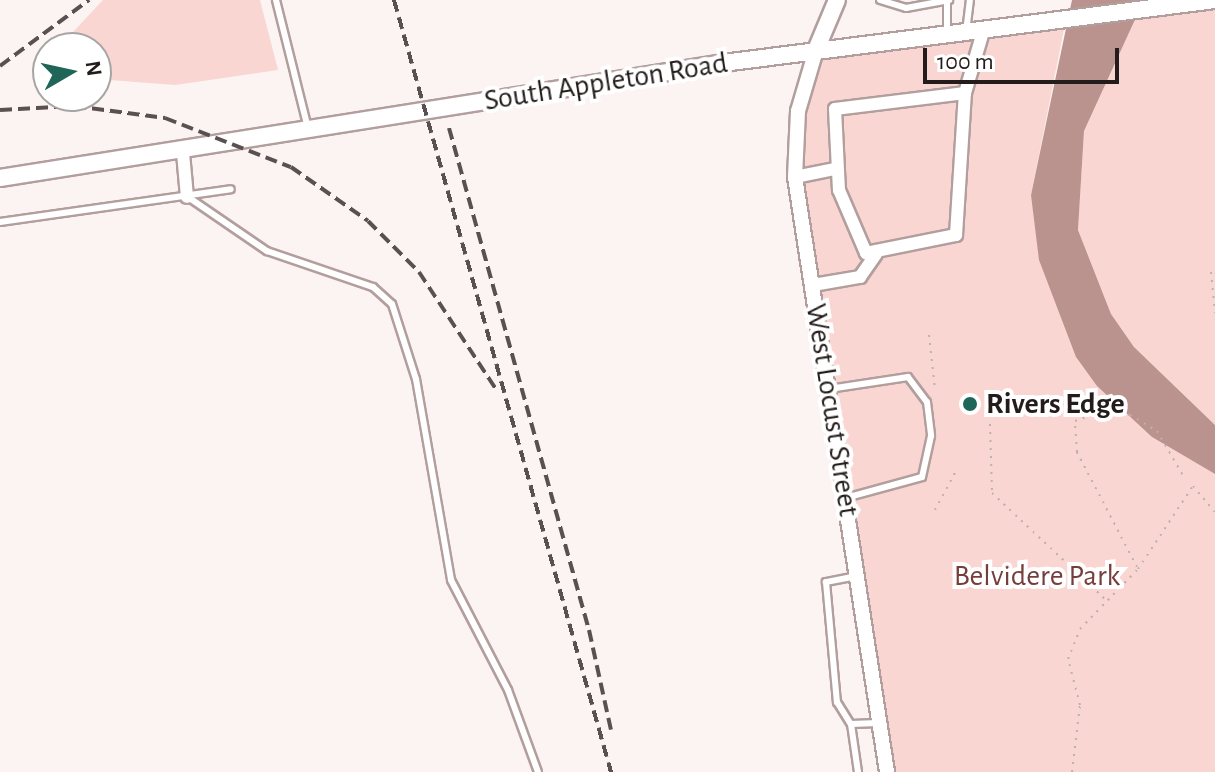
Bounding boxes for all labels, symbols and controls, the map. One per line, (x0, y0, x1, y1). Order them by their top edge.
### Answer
north arrow (32, 32, 112, 112)
scale bar (927, 32, 1123, 82)
street label: South Appleton Road (482, 45, 730, 119)
text: 100 m (937, 50, 994, 74)
text: N (82, 59, 106, 78)
street label: West Locust Street (797, 301, 867, 519)
place label: Rivers Edge (986, 386, 1125, 422)
marker: Rivers Edge (961, 395, 979, 413)
park label: Belvidere Park (954, 558, 1120, 594)

